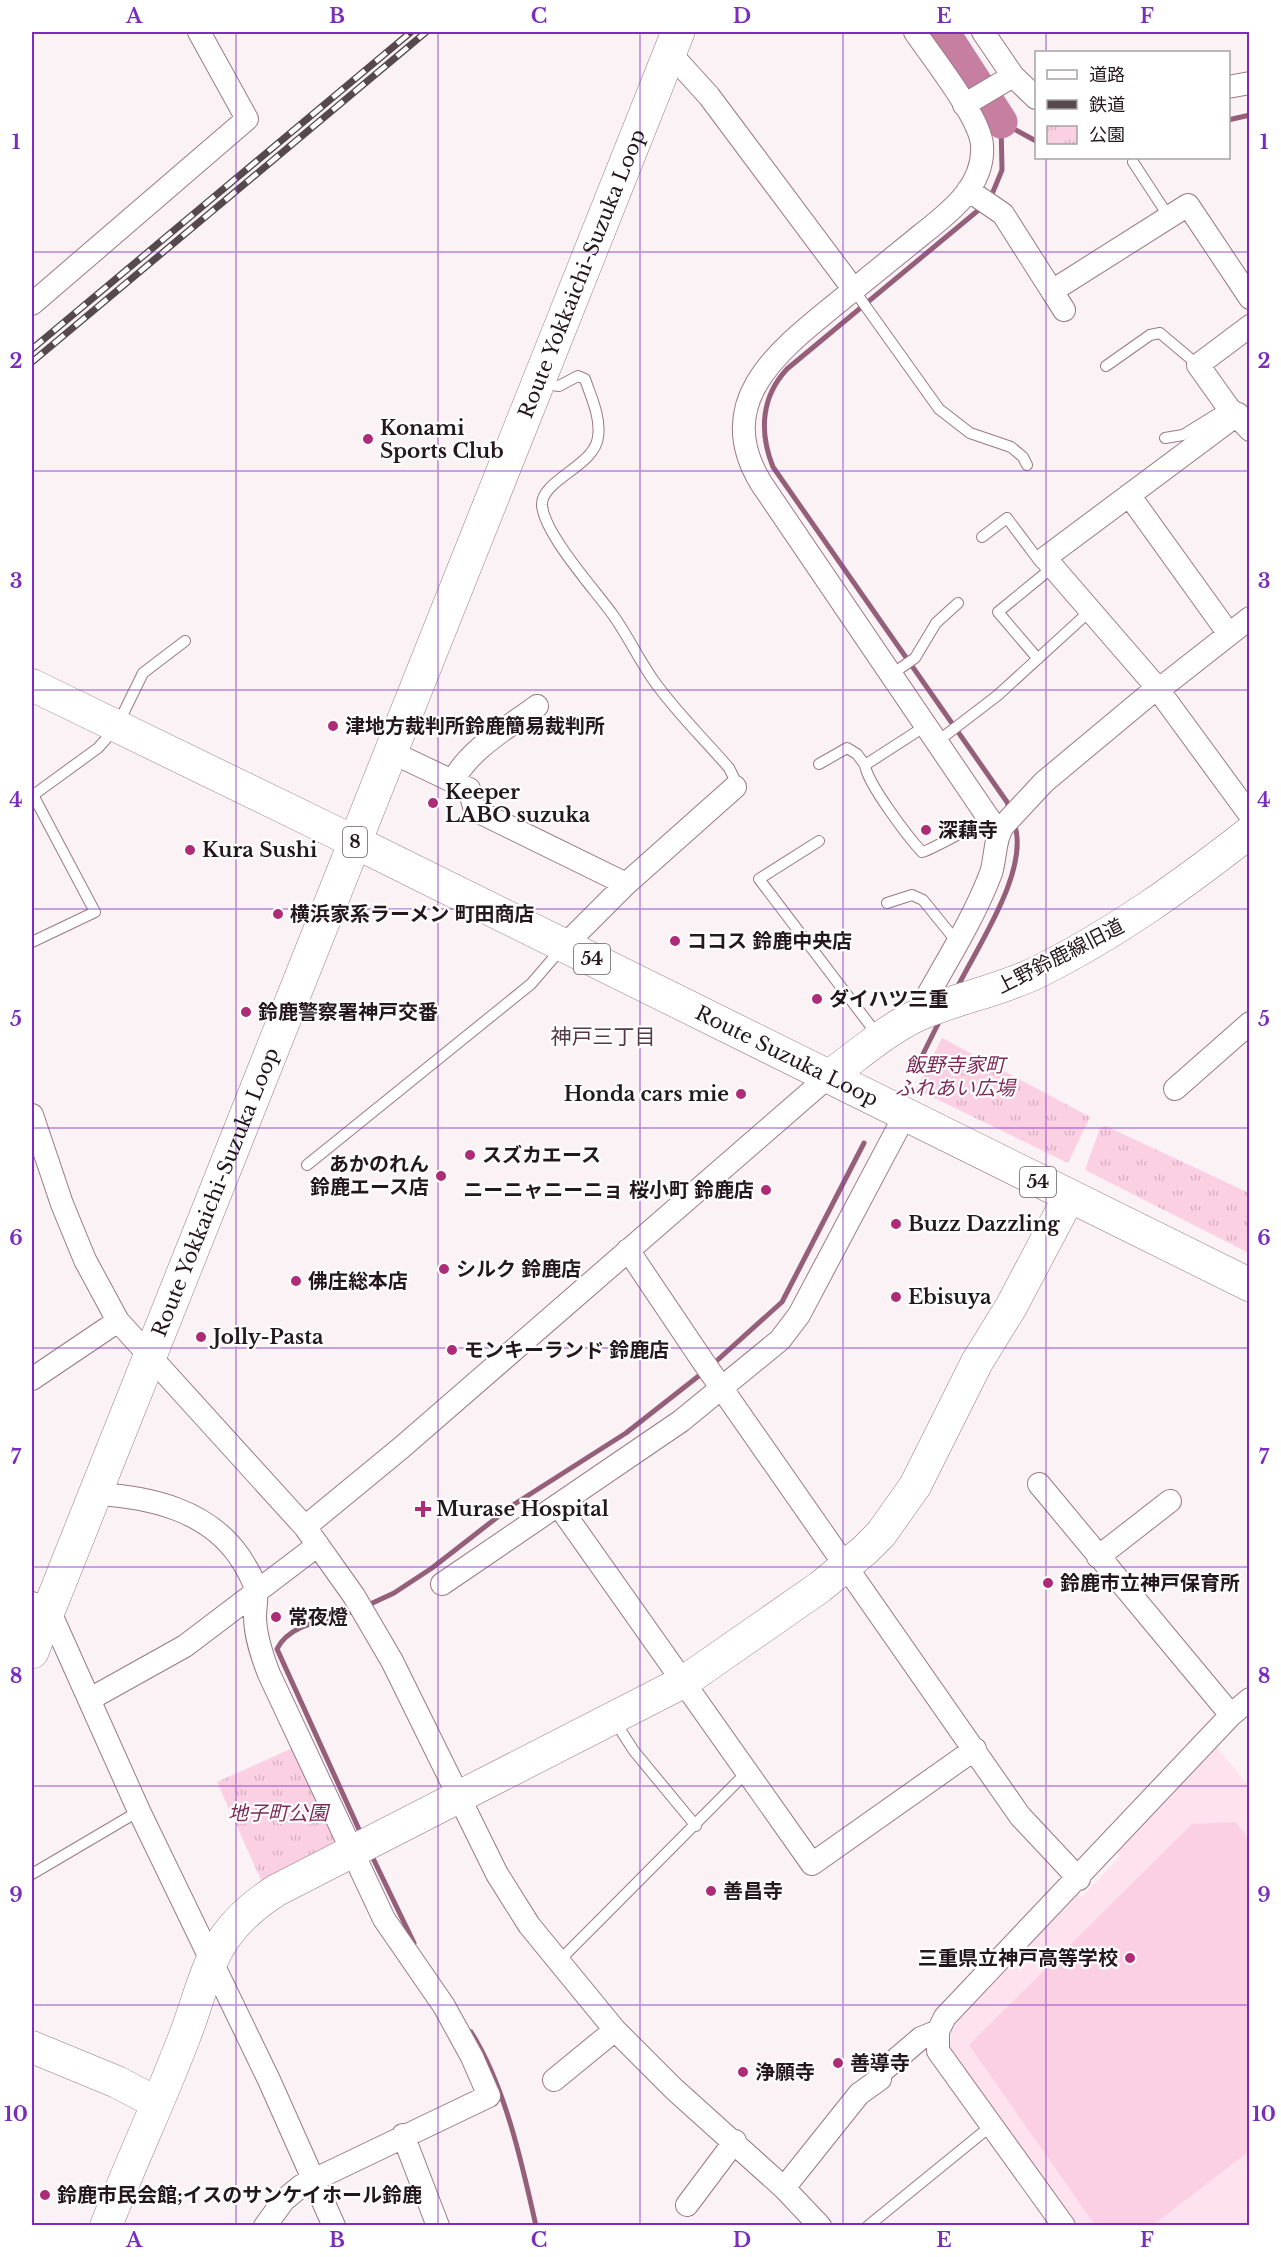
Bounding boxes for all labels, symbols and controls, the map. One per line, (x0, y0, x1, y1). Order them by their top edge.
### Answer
text: A (125, 4, 143, 28)
text: B (329, 4, 345, 28)
text: C (531, 4, 547, 28)
text: D (733, 4, 751, 28)
text: E (936, 4, 952, 28)
text: F (1140, 4, 1154, 28)
legend (1035, 51, 1230, 159)
text: 道路 (1089, 64, 1125, 86)
text: 鉄道 (1089, 94, 1125, 116)
text: 公園 (1089, 124, 1125, 146)
street label: Route Yokkaichi-Suzuka Loop (513, 126, 650, 422)
text: 1 (12, 130, 21, 154)
text: 1 (1260, 130, 1269, 154)
text: 2 (9, 349, 23, 373)
text: 2 (1257, 349, 1271, 373)
place label: Konami Sports Club (380, 416, 504, 463)
marker: Konami Sports Club (361, 432, 375, 446)
text: 3 (10, 569, 22, 593)
text: 3 (1258, 569, 1270, 593)
place label: 津地方裁判所鈴鹿簡易裁判所 (345, 714, 605, 738)
marker: 津地方裁判所鈴鹿簡易裁判所 (326, 719, 340, 733)
place label: Keeper LABO suzuka (445, 780, 591, 827)
text: 4 (9, 788, 23, 812)
text: 4 (1257, 788, 1271, 812)
marker: Keeper LABO suzuka (426, 796, 440, 810)
place label: 深藕寺 (938, 818, 998, 842)
marker: 深藕寺 (919, 823, 933, 837)
road number: 8 (343, 827, 367, 857)
place label: Kura Sushi (202, 838, 317, 862)
marker: Kura Sushi (183, 843, 197, 857)
place label: 横浜家系ラーメン 町田商店 (290, 902, 535, 926)
marker: 横浜家系ラーメン 町田商店 (271, 907, 285, 921)
street label: 上野鈴鹿線旧道 (992, 914, 1128, 998)
place label: ココス 鈴鹿中央店 (687, 929, 852, 953)
marker: ココス 鈴鹿中央店 (668, 934, 682, 948)
road number: 54 (574, 944, 610, 974)
place label: ダイハツ三重 (829, 987, 949, 1011)
marker: ダイハツ三重 (810, 992, 824, 1006)
place label: 鈴鹿警察署神戸交番 (258, 1000, 438, 1024)
street label: Route Suzuka Loop (692, 1000, 882, 1111)
marker: 鈴鹿警察署神戸交番 (239, 1005, 253, 1019)
text: 5 (10, 1007, 22, 1031)
text: 5 (1258, 1007, 1270, 1031)
district label: 神戸三丁目 (551, 1024, 656, 1050)
street label: Route Yokkaichi-Suzuka Loop (147, 1044, 284, 1340)
park label: 飯野寺家町 ふれあい広場 (895, 1053, 1017, 1100)
place label: Honda cars mie (564, 1082, 729, 1106)
marker: Honda cars mie (734, 1087, 748, 1101)
place label: スズカエース (482, 1143, 601, 1167)
marker: スズカエース (463, 1148, 477, 1162)
place label: あかのれん 鈴鹿エース店 (310, 1152, 429, 1199)
road number: 54 (1020, 1167, 1056, 1197)
marker: あかのれん 鈴鹿エース店 (434, 1169, 448, 1183)
place label: ニーニャニーニョ 桜小町 鈴鹿店 (463, 1178, 754, 1202)
marker: ニーニャニーニョ 桜小町 鈴鹿店 (759, 1183, 773, 1197)
place label: Buzz Dazzling (908, 1212, 1060, 1236)
marker: Buzz Dazzling (889, 1217, 903, 1231)
text: 6 (9, 1226, 23, 1250)
text: 6 (1257, 1226, 1271, 1250)
place label: シルク 鈴鹿店 (456, 1257, 581, 1281)
marker: シルク 鈴鹿店 (437, 1262, 451, 1276)
place label: 佛庄総本店 (308, 1269, 408, 1293)
marker: 佛庄総本店 (289, 1274, 303, 1288)
place label: Ebisuya (908, 1285, 992, 1309)
marker: Ebisuya (889, 1290, 903, 1304)
place label: Jolly-Pasta (209, 1325, 324, 1349)
marker: Jolly-Pasta (194, 1330, 208, 1344)
place label: モンキーランド 鈴鹿店 (464, 1338, 669, 1362)
marker: モンキーランド 鈴鹿店 (445, 1343, 459, 1357)
text: 7 (11, 1445, 22, 1469)
text: 7 (1259, 1445, 1270, 1469)
place label: Murase Hospital (436, 1497, 609, 1521)
marker: Murase Hospital (414, 1500, 432, 1518)
place label: 鈴鹿市立神戸保育所 (1060, 1571, 1240, 1595)
marker: 鈴鹿市立神戸保育所 (1041, 1576, 1055, 1590)
place label: 常夜燈 (288, 1605, 348, 1629)
marker: 常夜燈 (269, 1610, 283, 1624)
text: 8 (10, 1664, 22, 1688)
text: 8 (1258, 1664, 1270, 1688)
park label: 地子町公園 (228, 1801, 331, 1825)
place label: 善昌寺 (723, 1879, 783, 1903)
text: 9 (9, 1883, 23, 1907)
text: 9 (1257, 1883, 1271, 1907)
marker: 善昌寺 (704, 1884, 718, 1898)
place label: 三重県立神戸高等学校 (918, 1946, 1118, 1970)
marker: 三重県立神戸高等学校 (1123, 1951, 1137, 1965)
place label: 善導寺 (850, 2051, 910, 2075)
marker: 善導寺 (831, 2056, 845, 2070)
place label: 浄願寺 (755, 2060, 815, 2084)
marker: 浄願寺 (736, 2065, 750, 2079)
text: 10 (4, 2102, 28, 2126)
text: 10 (1252, 2102, 1276, 2126)
place label: 鈴鹿市民会館;イスのサンケイホール鈴鹿 (57, 2183, 422, 2207)
marker: 鈴鹿市民会館;イスのサンケイホール鈴鹿 (38, 2188, 52, 2202)
text: A (125, 2228, 143, 2252)
text: B (329, 2228, 345, 2252)
text: C (531, 2228, 547, 2252)
text: D (733, 2228, 751, 2252)
text: E (936, 2228, 952, 2252)
text: F (1140, 2228, 1154, 2252)

